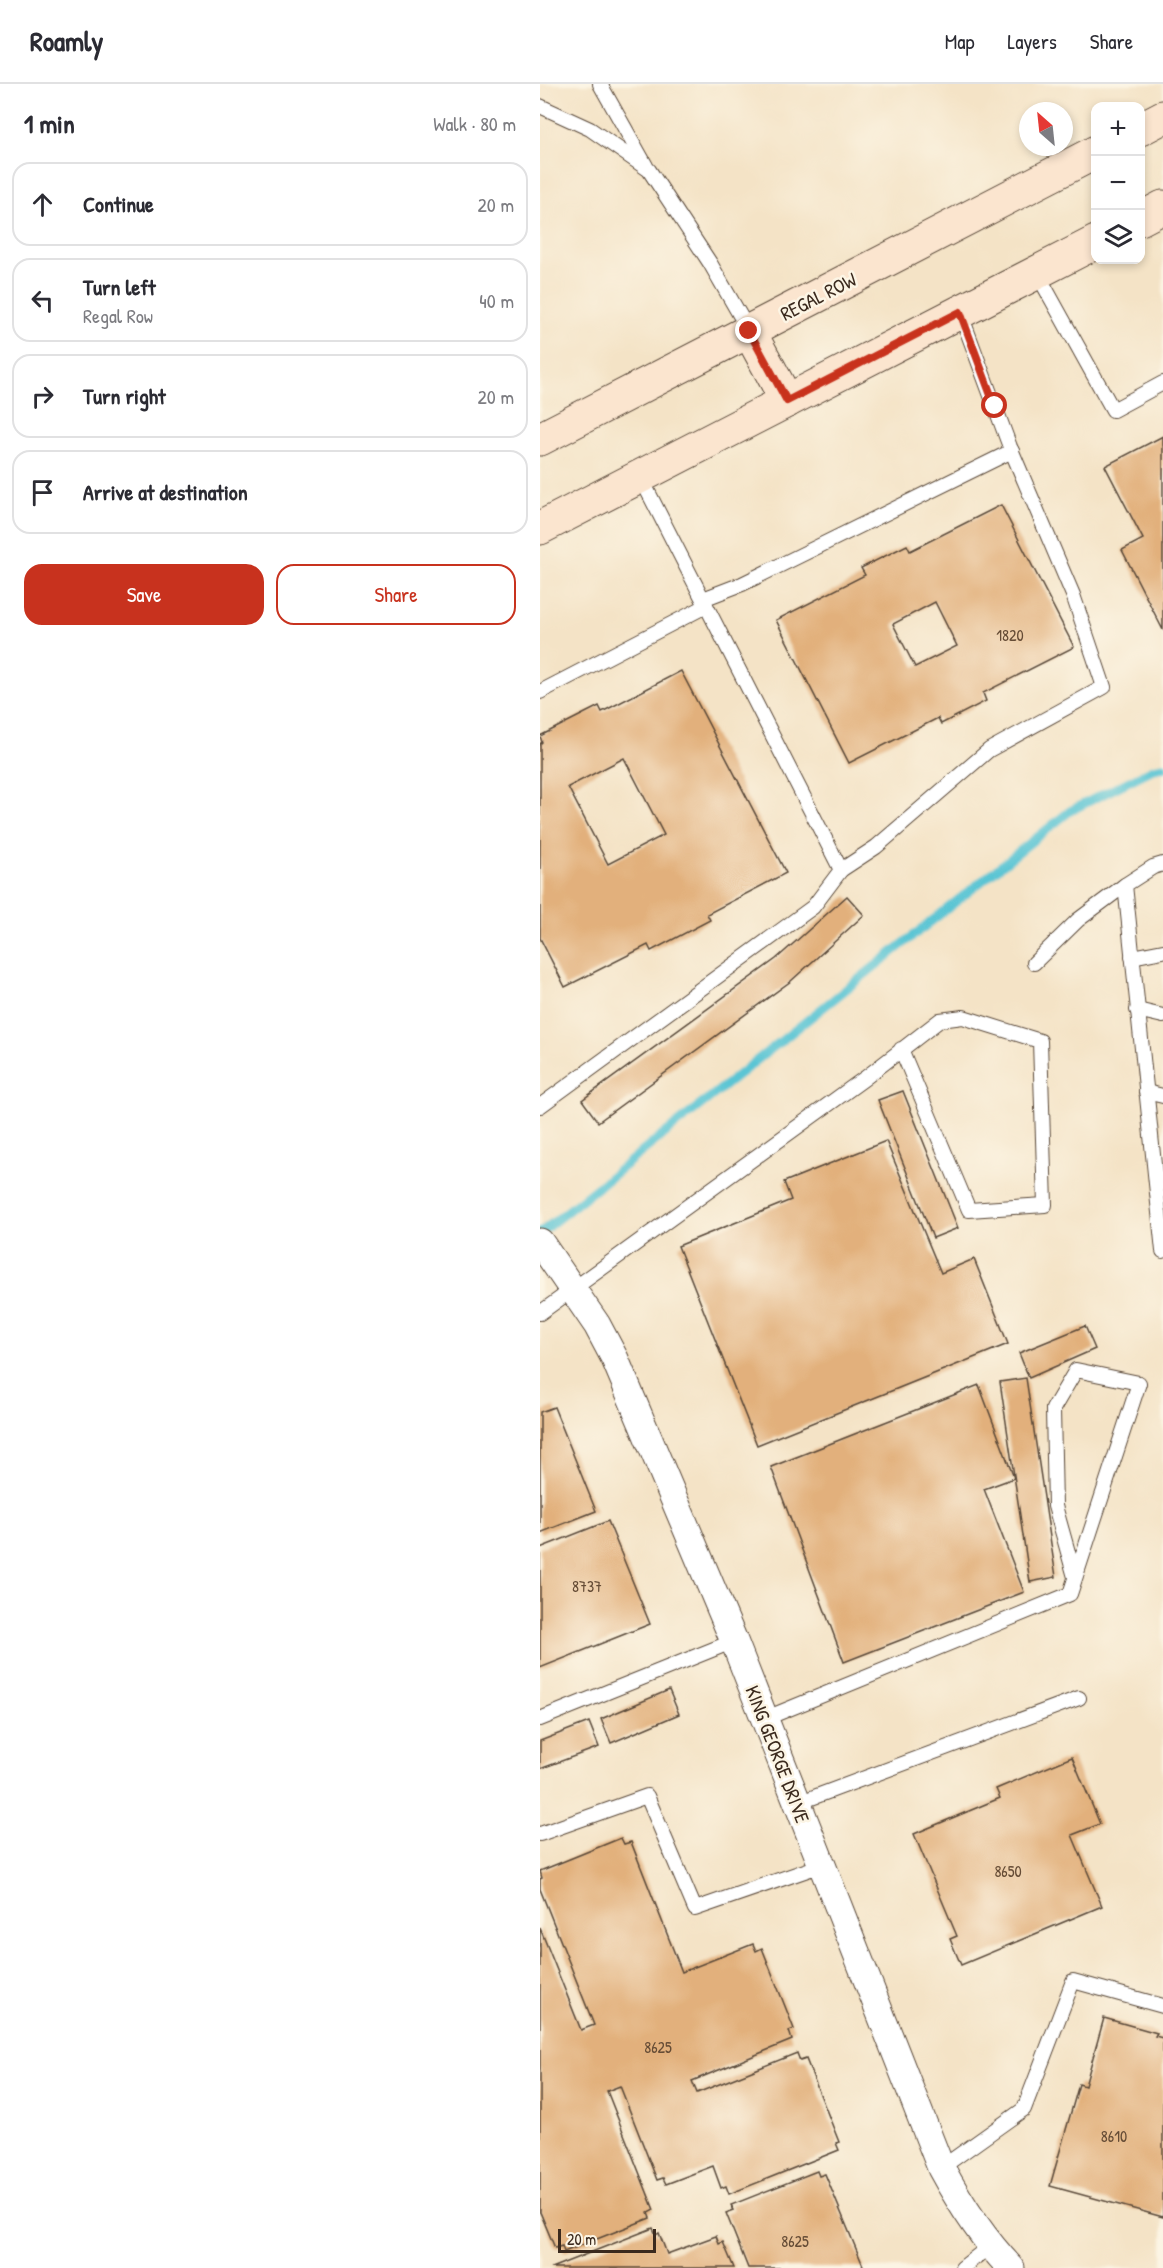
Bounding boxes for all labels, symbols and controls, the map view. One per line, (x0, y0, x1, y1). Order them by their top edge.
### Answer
text: Roamly (30, 22, 103, 60)
text: Map (945, 27, 974, 56)
text: Layers (1007, 27, 1057, 56)
text: Share (1090, 27, 1133, 56)
north arrow (1019, 102, 1073, 156)
map controls (1091, 102, 1145, 264)
button: + (1091, 102, 1145, 156)
text: 1 min (24, 106, 75, 141)
text: Walk · 80 m (433, 110, 516, 137)
button: − (1091, 156, 1145, 210)
icon: ahead (26, 188, 59, 221)
text: Continue (83, 189, 154, 219)
text: 20 m (477, 191, 514, 218)
button: layers (1091, 210, 1145, 264)
street label: REGAL ROW (775, 265, 861, 327)
text: Turn left (83, 272, 156, 302)
icon: left (26, 284, 59, 317)
text: 40 m (479, 287, 514, 314)
text: Regal Row (83, 302, 153, 329)
route end (735, 317, 761, 343)
icon: right (26, 380, 59, 413)
text: Turn right (83, 381, 166, 411)
text: 20 m (477, 383, 514, 410)
route start (981, 392, 1007, 418)
icon: arrive (26, 476, 59, 509)
text: Arrive at destination (83, 477, 248, 507)
button: Save (24, 564, 264, 625)
button: Share (276, 564, 516, 625)
house number: 1820 (996, 624, 1024, 646)
house number: 8737 (572, 1575, 602, 1597)
street label: KING GEORGE DRIVE (739, 1681, 817, 1827)
house number: 8650 (994, 1860, 1022, 1882)
house number: 8625 (644, 2036, 672, 2058)
house number: 8610 (1101, 2125, 1127, 2147)
scale bar (558, 2226, 656, 2254)
text: 20 m (567, 2228, 596, 2250)
house number: 8625 (781, 2230, 809, 2252)

